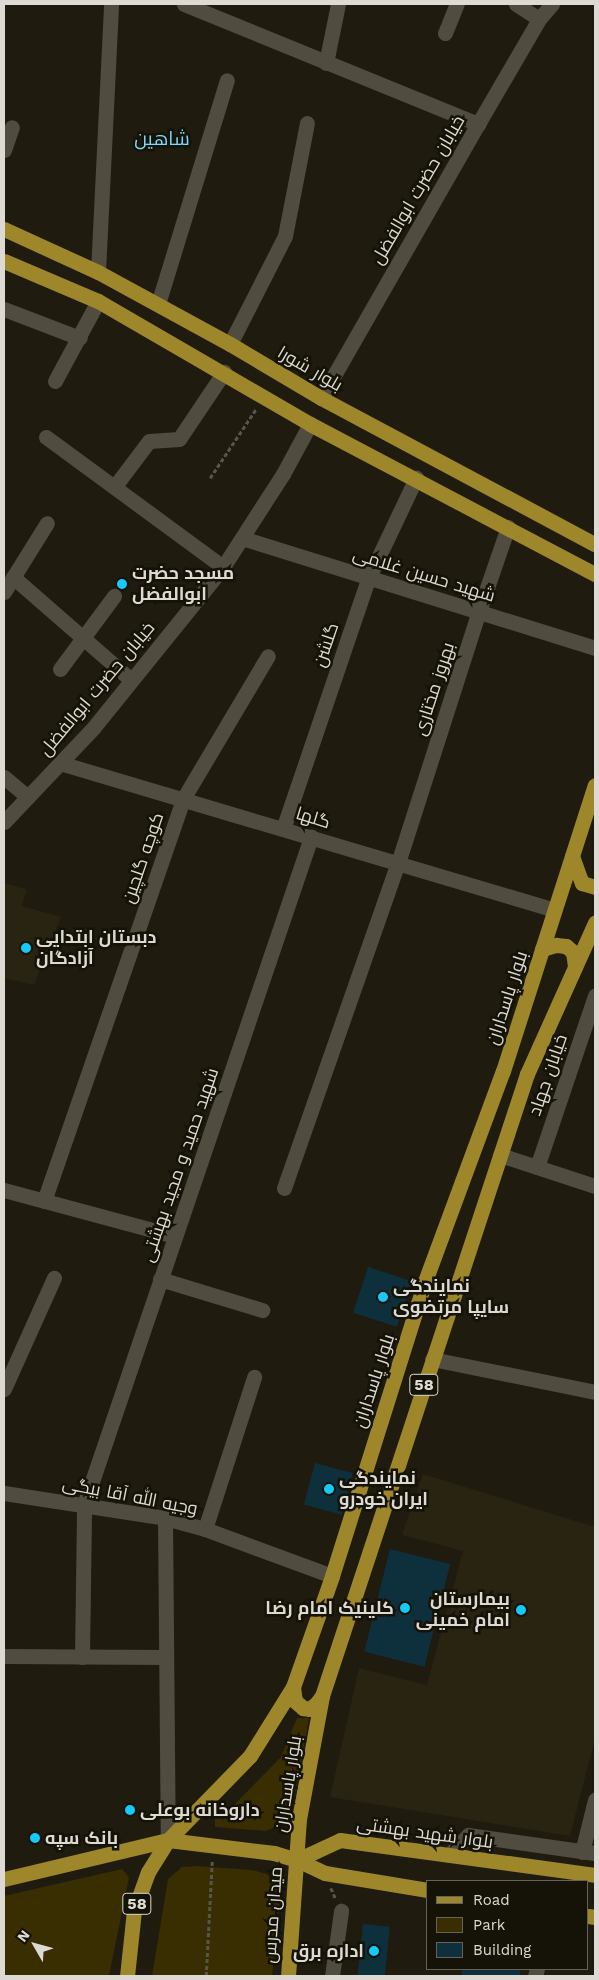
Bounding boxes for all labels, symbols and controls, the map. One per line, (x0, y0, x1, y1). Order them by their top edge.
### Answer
street label: خیابان حضرت ابوالفضل (366, 112, 470, 268)
district label: شاهین (134, 128, 190, 150)
street label: بلوار شورا (274, 342, 346, 396)
street label: شهید حسین غلامی (350, 543, 498, 607)
place label: مسجد حضرت ابوالفضل (132, 563, 234, 606)
marker: مسجد حضرت ابوالفضل (116, 578, 128, 590)
street label: خیابان حضرت ابوالفضل (35, 617, 159, 761)
street label: گلشن (308, 620, 344, 670)
street label: بهروز مختاری (409, 640, 459, 738)
street label: گلها (293, 803, 333, 833)
street label: کوچه گلچین (117, 810, 169, 906)
place label: دبستان ابتدایی آزادگان (36, 927, 157, 970)
marker: دبستان ابتدایی آزادگان (20, 942, 32, 954)
street label: بلوار پاسداران (482, 948, 532, 1048)
street label: خیابان جهاد (524, 1031, 572, 1119)
street label: شهید حمید و مجید بهشتی (137, 1065, 223, 1265)
place label: نمایندگی سایپا مرتضوی (393, 1276, 509, 1318)
marker: نمایندگی سایپا مرتضوی (377, 1291, 389, 1303)
street label: بلوار پاسداران (349, 1331, 399, 1431)
road number: 58 (409, 1372, 439, 1398)
place label: نمایندگی ایران خودرو (339, 1468, 428, 1510)
street label: وجیه الله آقا بیگی (60, 1472, 200, 1520)
marker: نمایندگی ایران خودرو (323, 1483, 335, 1495)
place label: بیمارستان امام خمینی (416, 1589, 510, 1632)
place label: کلینیک امام رضا (265, 1597, 394, 1619)
marker: کلینیک امام رضا (398, 1601, 412, 1615)
marker: بیمارستان امام خمینی (514, 1603, 528, 1617)
street label: بلوار پاسداران (270, 1734, 306, 1834)
place label: داروخانه بوعلی (140, 1799, 260, 1821)
marker: داروخانه بوعلی (124, 1804, 136, 1816)
street label: بلوار شهید بهشتی (355, 1813, 495, 1853)
place label: بانک سپه (45, 1827, 118, 1849)
marker: بانک سپه (29, 1832, 41, 1844)
street label: میدان مدرس (259, 1866, 287, 1964)
legend (426, 1880, 589, 1970)
road number: 58 (122, 1890, 152, 1918)
text: Road (473, 1891, 510, 1909)
text: Park (473, 1916, 505, 1934)
north arrow (10, 1920, 60, 1970)
text: N (14, 1927, 33, 1945)
place label: اداره برق (293, 1940, 364, 1962)
text: Building (473, 1941, 531, 1959)
marker: اداره برق (368, 1945, 380, 1957)

